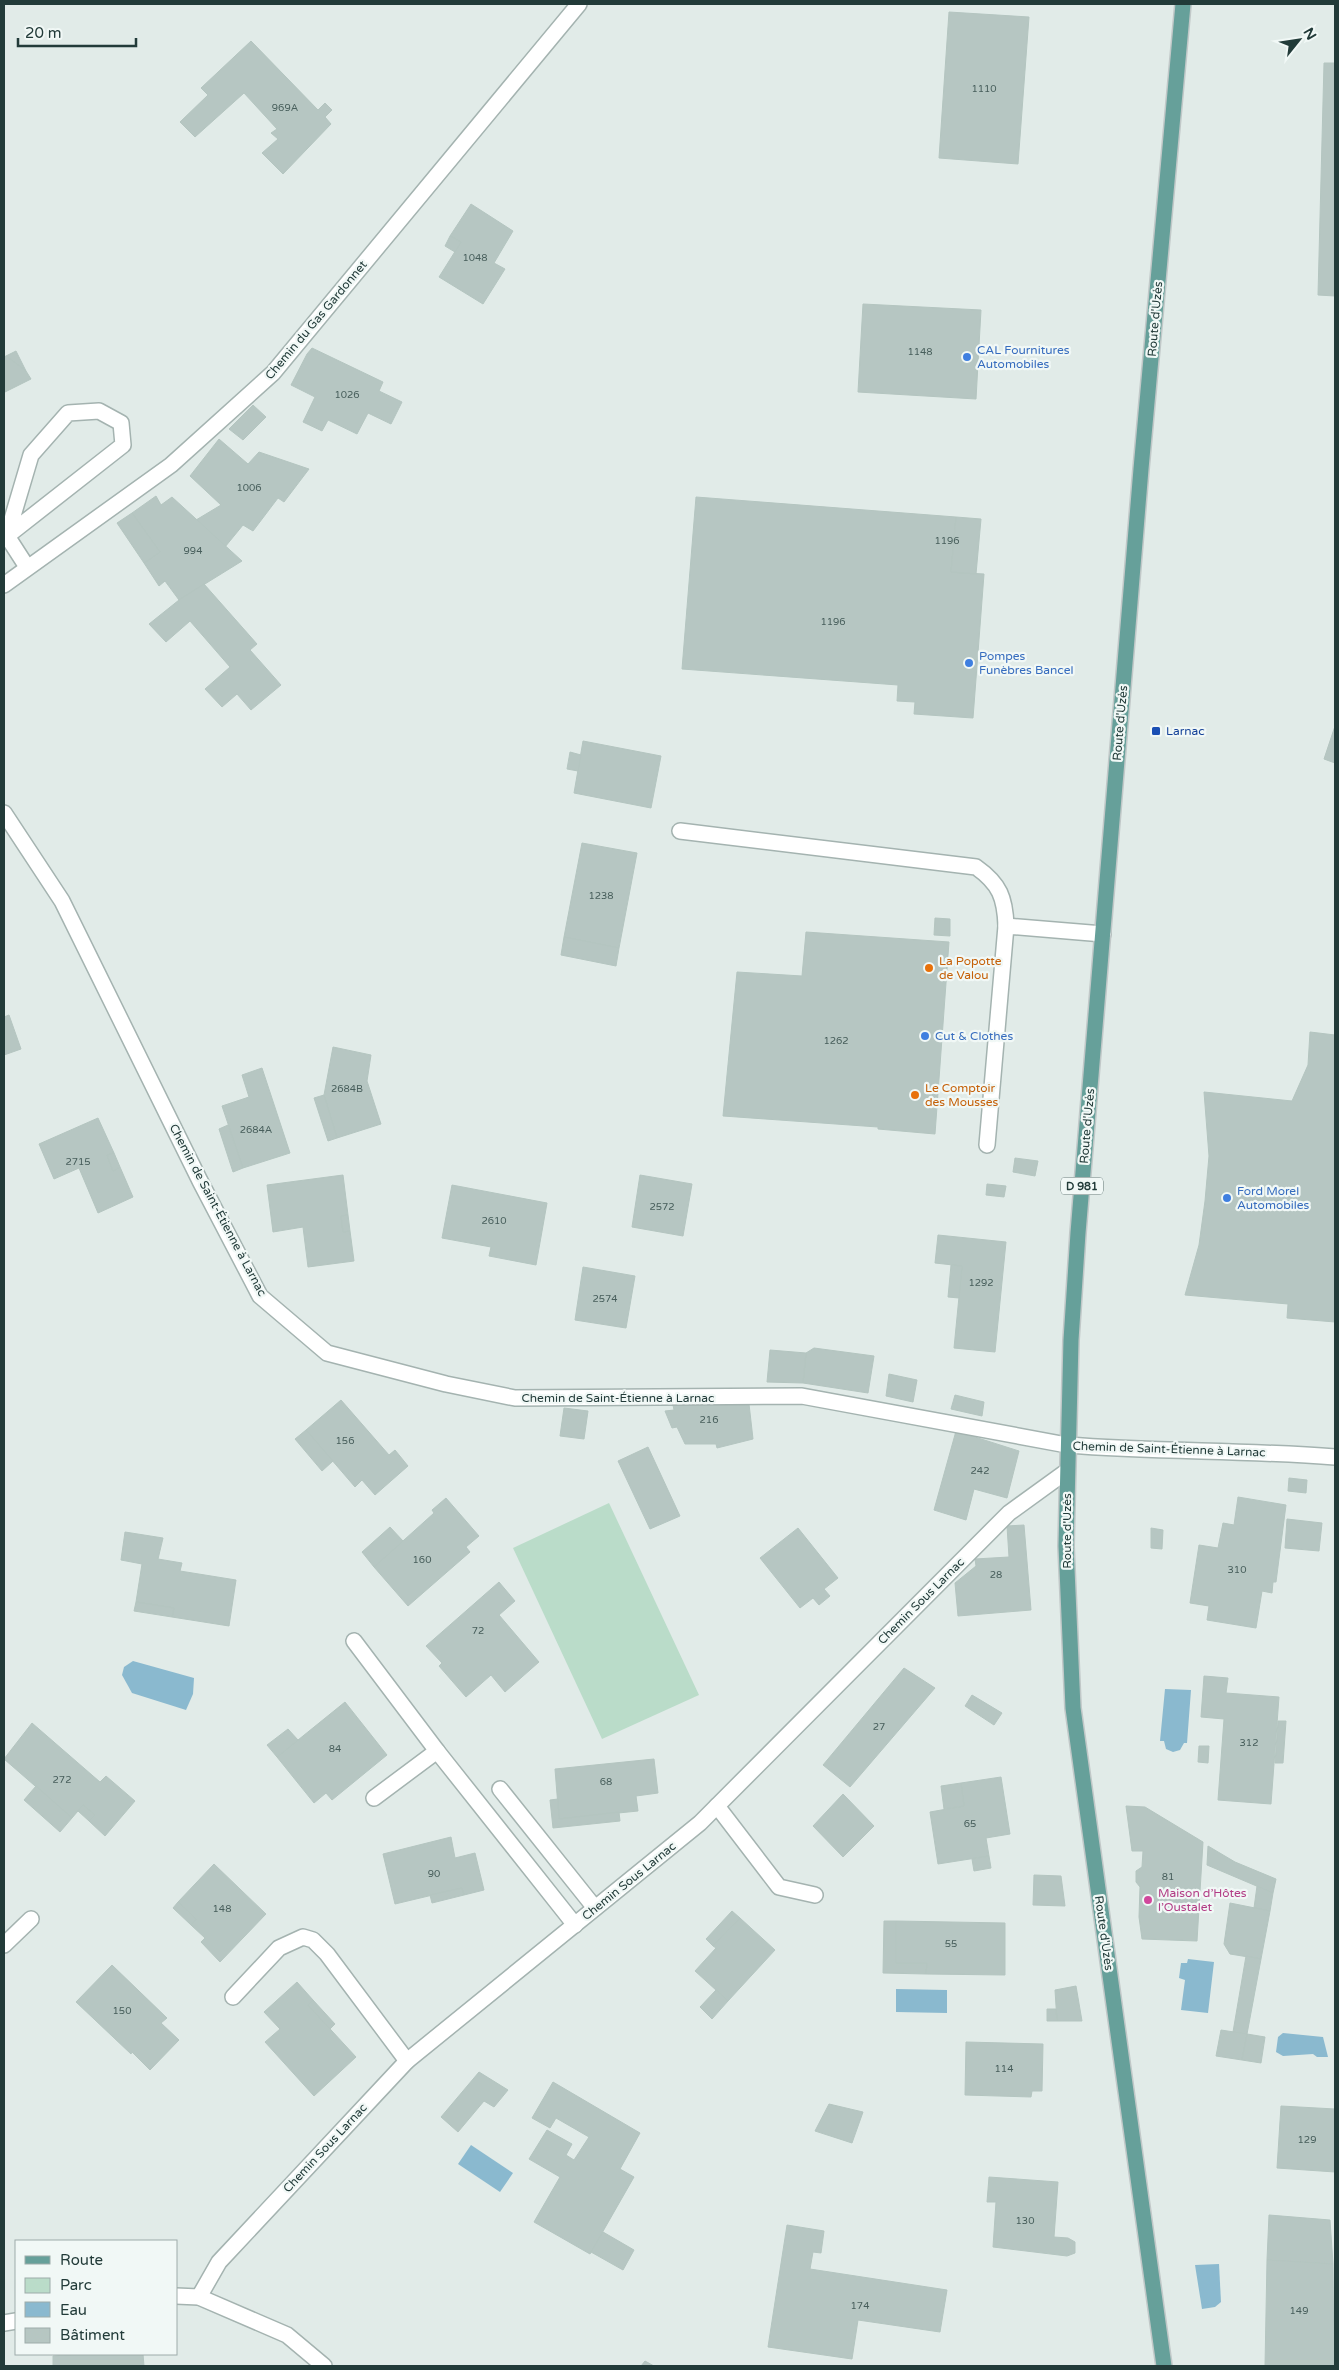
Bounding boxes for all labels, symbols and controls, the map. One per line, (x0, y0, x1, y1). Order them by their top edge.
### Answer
scale bar (18, 15, 135, 47)
north arrow (1274, 15, 1324, 65)
text: 20 m (25, 24, 62, 42)
text: N (1300, 25, 1320, 43)
house number: 1110 (971, 83, 997, 95)
house number: 969A (272, 102, 298, 114)
house number: 1048 (462, 252, 488, 264)
street label: Chemin du Gas Gardonnet (262, 257, 370, 382)
street label: Route d'Uzès (1145, 281, 1165, 357)
place label: CAL Fournitures Automobiles (977, 343, 1070, 371)
house number: 1148 (907, 346, 933, 358)
marker: CAL Fournitures Automobiles (961, 351, 973, 363)
house number: 1026 (334, 389, 360, 401)
house number: 1006 (236, 482, 262, 494)
house number: 1196 (934, 535, 960, 547)
house number: 994 (184, 545, 202, 557)
house number: 1196 (820, 616, 846, 628)
place label: Pompes Funèbres Bancel (979, 649, 1073, 677)
marker: Pompes Funèbres Bancel (963, 657, 975, 669)
street label: Route d'Uzès (1110, 685, 1130, 761)
place label: Larnac (1166, 724, 1205, 738)
marker: Larnac (1150, 725, 1162, 737)
house number: 1238 (588, 890, 614, 902)
place label: La Popotte de Valou (939, 954, 1002, 982)
marker: La Popotte de Valou (923, 962, 935, 974)
place label: Cut & Clothes (935, 1029, 1013, 1043)
marker: Cut & Clothes (919, 1030, 931, 1042)
house number: 1262 (823, 1035, 849, 1047)
place label: Le Comptoir des Mousses (925, 1081, 999, 1109)
house number: 2684B (331, 1083, 363, 1095)
street label: Route d'Uzès (1077, 1088, 1097, 1164)
marker: Le Comptoir des Mousses (909, 1089, 921, 1101)
street label: Chemin de Saint-Étienne à Larnac (167, 1121, 269, 1299)
house number: 2684A (240, 1124, 272, 1136)
house number: 2715 (65, 1156, 91, 1168)
road number: D 981 (1061, 1178, 1103, 1194)
place label: Ford Morel Automobiles (1237, 1184, 1310, 1212)
marker: Ford Morel Automobiles (1221, 1192, 1233, 1204)
house number: 2572 (649, 1201, 675, 1213)
house number: 2610 (481, 1215, 507, 1227)
house number: 1292 (968, 1277, 994, 1289)
house number: 2574 (592, 1293, 618, 1305)
street label: Chemin de Saint-Étienne à Larnac (521, 1391, 715, 1405)
house number: 216 (700, 1414, 718, 1426)
house number: 156 (336, 1435, 354, 1447)
street label: Chemin de Saint-Étienne à Larnac (1072, 1439, 1266, 1459)
house number: 242 (971, 1465, 989, 1477)
street label: Route d'Uzès (1060, 1493, 1074, 1569)
house number: 160 (413, 1554, 431, 1566)
street label: Chemin Sous Larnac (875, 1555, 967, 1647)
house number: 310 (1228, 1564, 1246, 1576)
house number: 28 (990, 1569, 1002, 1581)
house number: 72 (472, 1625, 484, 1637)
house number: 27 (873, 1721, 885, 1733)
house number: 312 (1240, 1737, 1258, 1749)
house number: 84 (329, 1743, 341, 1755)
house number: 272 (53, 1774, 71, 1786)
house number: 68 (600, 1776, 612, 1788)
house number: 65 (964, 1818, 976, 1830)
street label: Chemin Sous Larnac (579, 1839, 679, 1923)
house number: 90 (428, 1868, 440, 1880)
house number: 81 (1162, 1871, 1174, 1883)
place label: Maison d’Hôtes l’Oustalet (1158, 1886, 1247, 1914)
marker: Maison d’Hôtes l’Oustalet (1142, 1894, 1154, 1906)
street label: Route d'Uzès (1092, 1895, 1116, 1972)
house number: 148 (213, 1903, 231, 1915)
house number: 55 (945, 1938, 957, 1950)
house number: 150 (113, 2005, 131, 2017)
house number: 114 (995, 2063, 1013, 2075)
street label: Chemin Sous Larnac (280, 2101, 370, 2195)
house number: 129 (1298, 2134, 1316, 2146)
house number: 130 (1016, 2215, 1034, 2227)
legend (15, 2240, 178, 2355)
text: Route (60, 2251, 103, 2269)
text: Parc (60, 2276, 92, 2294)
house number: 174 (851, 2300, 869, 2312)
text: Eau (60, 2301, 87, 2319)
house number: 149 (1290, 2305, 1308, 2317)
text: Bâtiment (60, 2326, 125, 2344)

